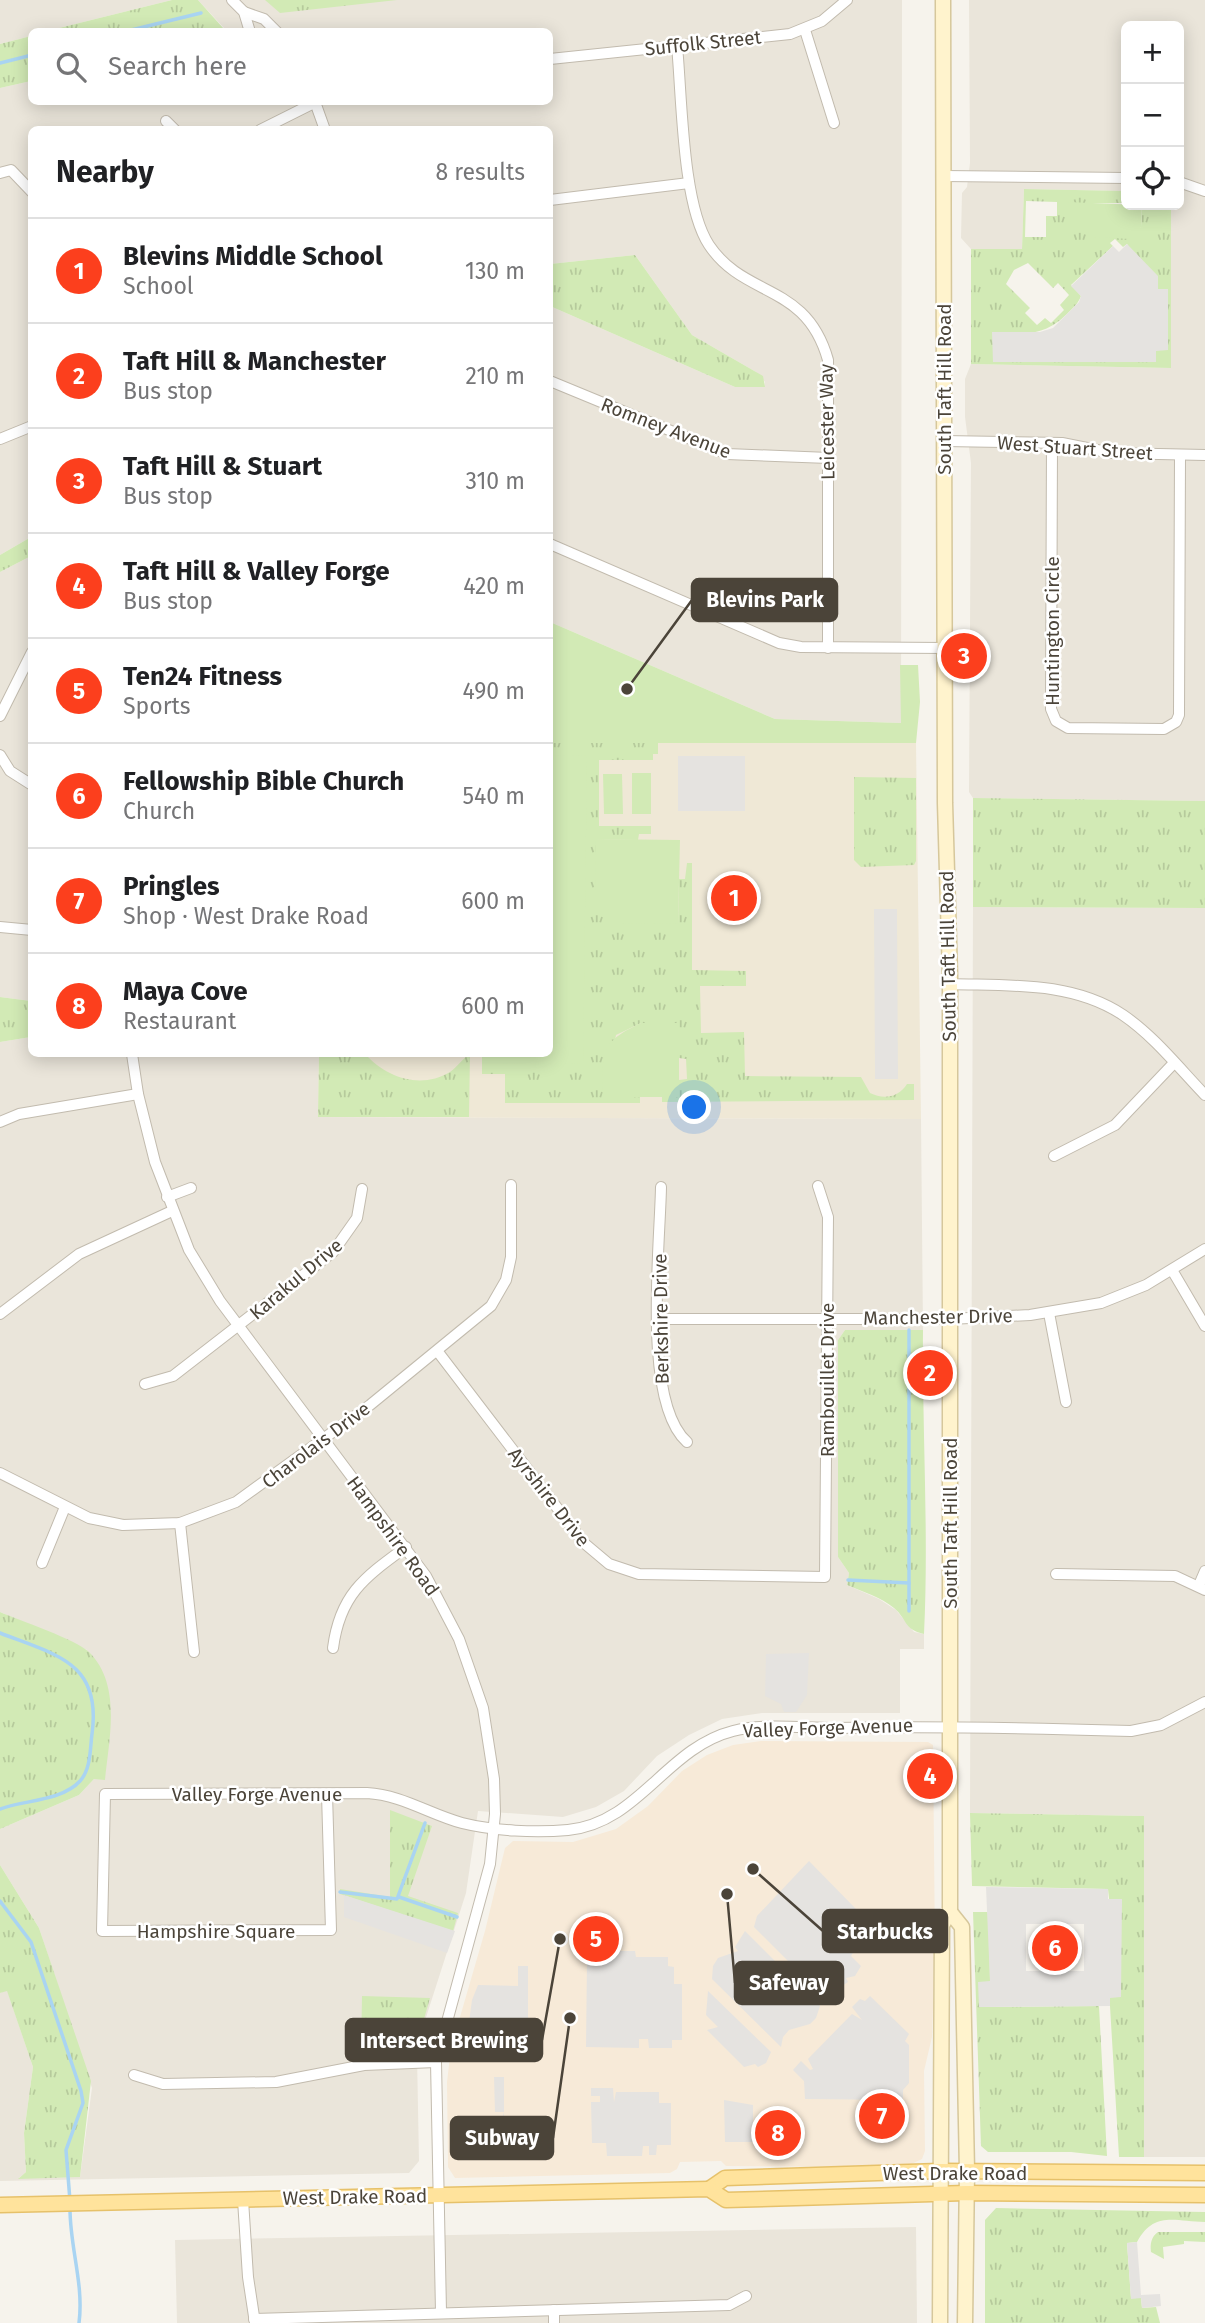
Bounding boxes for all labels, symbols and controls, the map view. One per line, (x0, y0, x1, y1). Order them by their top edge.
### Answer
map controls (1121, 21, 1184, 210)
button: + (1121, 21, 1184, 84)
street label: Suffolk Street (644, 25, 762, 61)
search box (28, 28, 553, 105)
icon: search (52, 48, 90, 86)
text: Search here (108, 51, 247, 82)
button: − (1121, 84, 1184, 147)
button: locate (1121, 147, 1184, 210)
text: Nearby (56, 154, 154, 190)
text: 8 results (436, 158, 525, 186)
text: Blevins Middle School (123, 241, 383, 272)
text: 1 (74, 257, 84, 285)
text: 130 m (465, 257, 525, 285)
text: School (123, 272, 194, 300)
street label: South Taft Hill Road (933, 303, 956, 475)
text: Taft Hill & Manchester (123, 346, 386, 377)
text: 2 (73, 362, 85, 390)
text: 210 m (466, 362, 525, 390)
street label: Leicester Way (814, 363, 840, 480)
text: Bus stop (123, 377, 213, 405)
street label: Romney Avenue (598, 393, 734, 463)
street label: West Stuart Street (996, 431, 1154, 465)
text: Taft Hill & Stuart (123, 451, 322, 482)
text: 3 (73, 467, 85, 495)
text: 310 m (465, 467, 525, 495)
text: Bus stop (123, 482, 213, 510)
text: Taft Hill & Valley Forge (123, 556, 390, 587)
street label: Huntington Circle (1041, 556, 1064, 706)
text: 4 (73, 572, 86, 600)
text: 420 m (463, 572, 525, 600)
callout: Blevins Park (692, 579, 837, 621)
text: Bus stop (123, 587, 213, 615)
text: Blevins Park (706, 587, 824, 613)
pin: 3 (941, 630, 987, 682)
text: Ten24 Fitness (123, 661, 282, 692)
text: 5 (73, 677, 85, 705)
text: 490 m (463, 677, 525, 705)
text: Sports (123, 692, 191, 720)
text: Fellowship Bible Church (123, 766, 404, 797)
text: 6 (73, 782, 85, 810)
text: 540 m (463, 782, 525, 810)
text: Church (123, 797, 195, 825)
street label: South Taft Hill Road (935, 870, 961, 1042)
text: Pringles (123, 871, 220, 902)
pin: 1 (711, 872, 757, 924)
text: 7 (74, 887, 84, 915)
text: 600 m (461, 887, 525, 915)
text: Shop · West Drake Road (123, 902, 369, 930)
text: Maya Cove (123, 976, 248, 1007)
text: 8 (72, 992, 86, 1020)
text: 600 m (461, 992, 525, 1020)
text: Restaurant (123, 1007, 236, 1035)
your location (677, 1090, 711, 1124)
street label: Karakul Drive (245, 1233, 347, 1325)
street label: Berkshire Drive (648, 1253, 674, 1385)
street label: Rambouillet Drive (816, 1303, 839, 1457)
street label: Manchester Drive (863, 1304, 1013, 1330)
pin: 2 (907, 1347, 953, 1399)
street label: Charolais Drive (257, 1397, 375, 1493)
street label: South Taft Hill Road (939, 1437, 962, 1609)
street label: Ayrshire Drive (503, 1443, 595, 1551)
street label: Hampshire Road (342, 1472, 444, 1600)
street label: Valley Forge Avenue (742, 1714, 914, 1742)
pin: 4 (907, 1750, 953, 1802)
street label: Valley Forge Avenue (172, 1783, 342, 1806)
callout: Starbucks (823, 1910, 947, 1952)
pin: 5 (573, 1913, 619, 1965)
text: Starbucks (837, 1919, 933, 1945)
street label: Hampshire Square (137, 1920, 295, 1943)
pin: 6 (1032, 1922, 1078, 1974)
callout: Safeway (735, 1962, 843, 2004)
text: Safeway (749, 1970, 829, 1996)
callout: Intersect Brewing (346, 2019, 542, 2061)
text: Intersect Brewing (360, 2028, 529, 2054)
pin: 7 (859, 2090, 905, 2142)
pin: 8 (755, 2107, 801, 2159)
callout: Subway (451, 2117, 553, 2159)
text: Subway (465, 2125, 539, 2151)
street label: West Drake Road (883, 2162, 1027, 2185)
street label: West Drake Road (282, 2184, 428, 2210)

